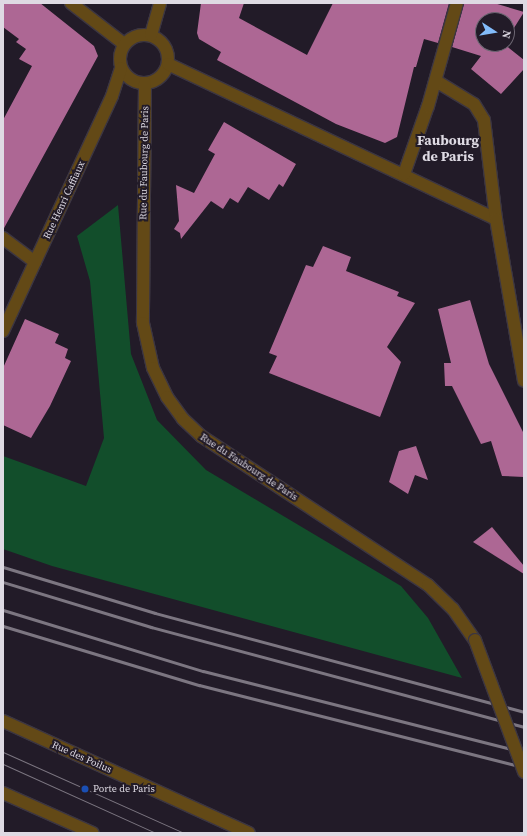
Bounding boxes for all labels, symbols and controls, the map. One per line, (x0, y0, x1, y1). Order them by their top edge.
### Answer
north arrow (475, 12, 515, 52)
text: N (498, 29, 514, 40)
street label: Rue du Faubourg de Paris (137, 106, 151, 220)
district label: Faubourg de Paris (417, 132, 479, 164)
street label: Rue Henri Caffiaux (41, 159, 87, 241)
street label: Rue du Faubourg de Paris (198, 431, 300, 503)
street label: Rue des Poilus (50, 738, 114, 776)
place label: Porte de Paris (93, 783, 155, 795)
marker: Porte de Paris (80, 784, 90, 794)

